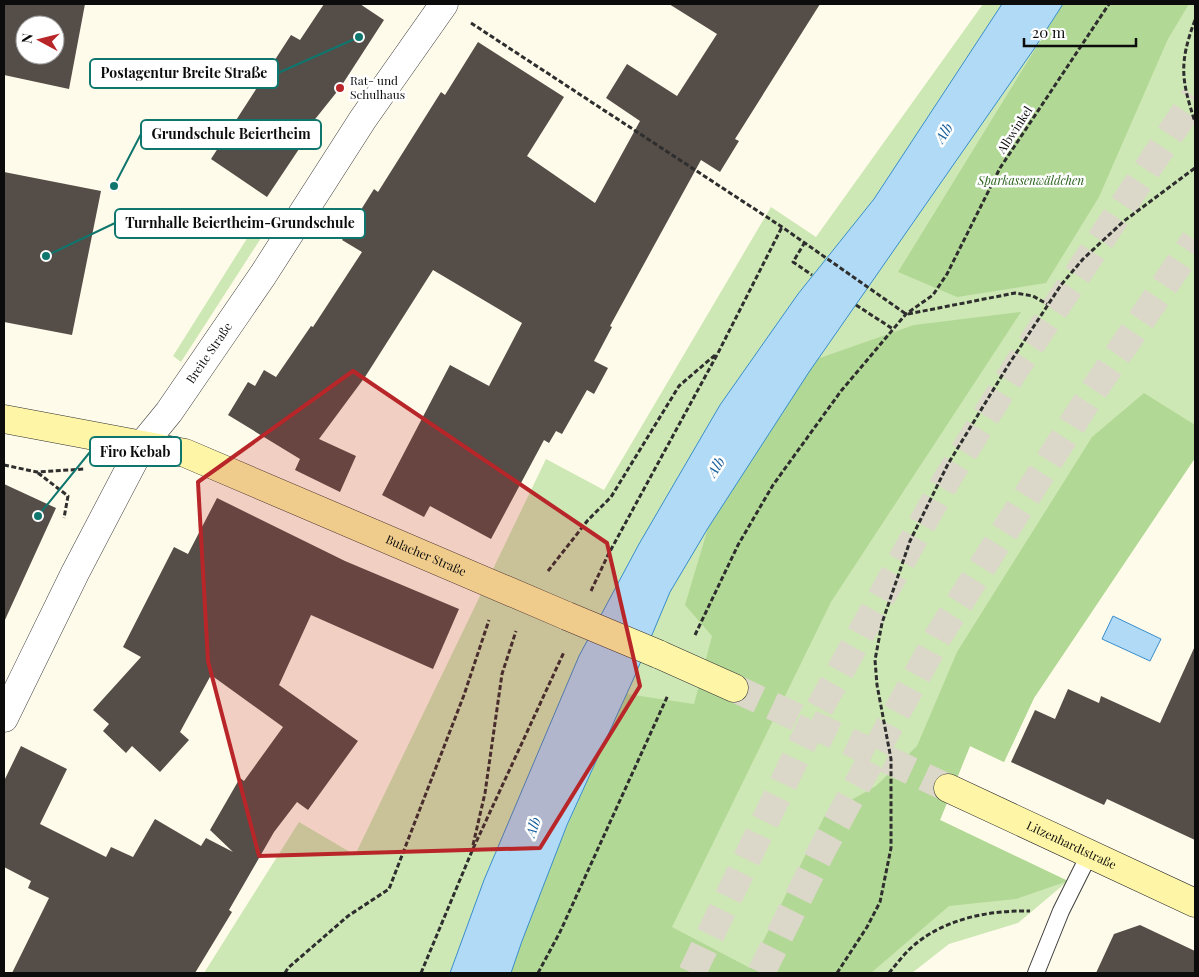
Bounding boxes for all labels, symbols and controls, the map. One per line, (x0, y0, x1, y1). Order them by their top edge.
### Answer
north arrow (15, 15, 65, 65)
scale bar (1024, 15, 1136, 47)
text: 20 m (1032, 22, 1066, 42)
text: N (17, 32, 37, 45)
callout: Postagentur Breite Straße (90, 59, 278, 88)
text: Postagentur Breite Straße (101, 63, 267, 82)
place label: Rat- und Schulhaus (350, 72, 405, 102)
marker: Rat- und Schulhaus (334, 82, 346, 94)
street label: Albwinkel (992, 102, 1036, 157)
water label: Alb (929, 119, 957, 148)
callout: Grundschule Beiertheim (141, 120, 321, 149)
text: Grundschule Beiertheim (151, 124, 311, 143)
park label: Sparkassenwäldchen (977, 172, 1084, 188)
callout: Turnhalle Beiertheim-Grundschule (115, 209, 365, 238)
text: Turnhalle Beiertheim-Grundschule (125, 213, 355, 232)
street label: Breite Straße (182, 319, 235, 386)
callout: Firo Kebab (90, 437, 181, 466)
text: Firo Kebab (100, 442, 170, 461)
water label: Alb (701, 453, 729, 482)
street label: Bulacher Straße (383, 531, 469, 579)
water label: Alb (520, 814, 545, 841)
street label: Litzenhardtstraße (1024, 817, 1119, 872)

